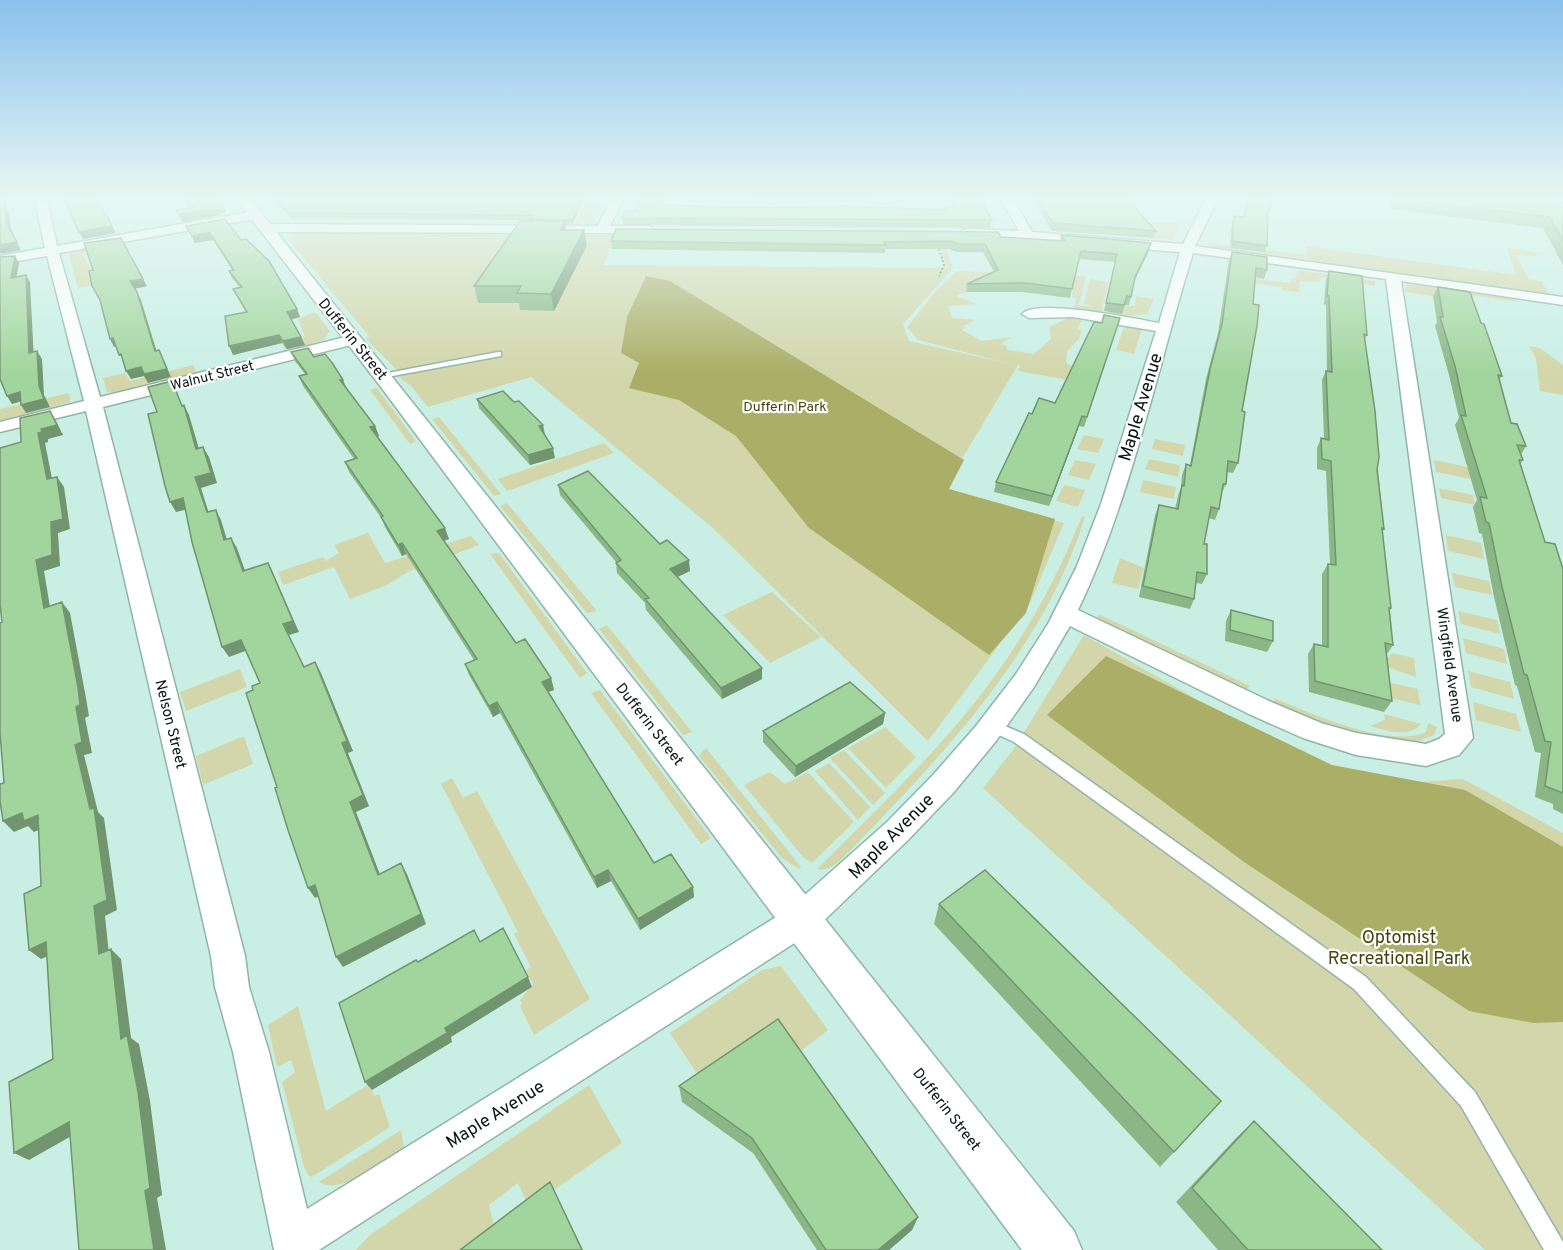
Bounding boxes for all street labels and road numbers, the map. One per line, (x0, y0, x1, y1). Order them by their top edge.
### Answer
street label: Dufferin Street (313, 295, 391, 385)
street label: Maple Avenue (1114, 351, 1169, 464)
street label: Walnut Street (169, 358, 256, 395)
street label: Wingfield Avenue (1431, 607, 1466, 724)
street label: Nelson Street (149, 678, 190, 771)
street label: Dufferin Street (611, 680, 687, 770)
street label: Maple Avenue (844, 789, 940, 885)
street label: Dufferin Street (908, 1065, 984, 1155)
street label: Maple Avenue (442, 1076, 549, 1155)

